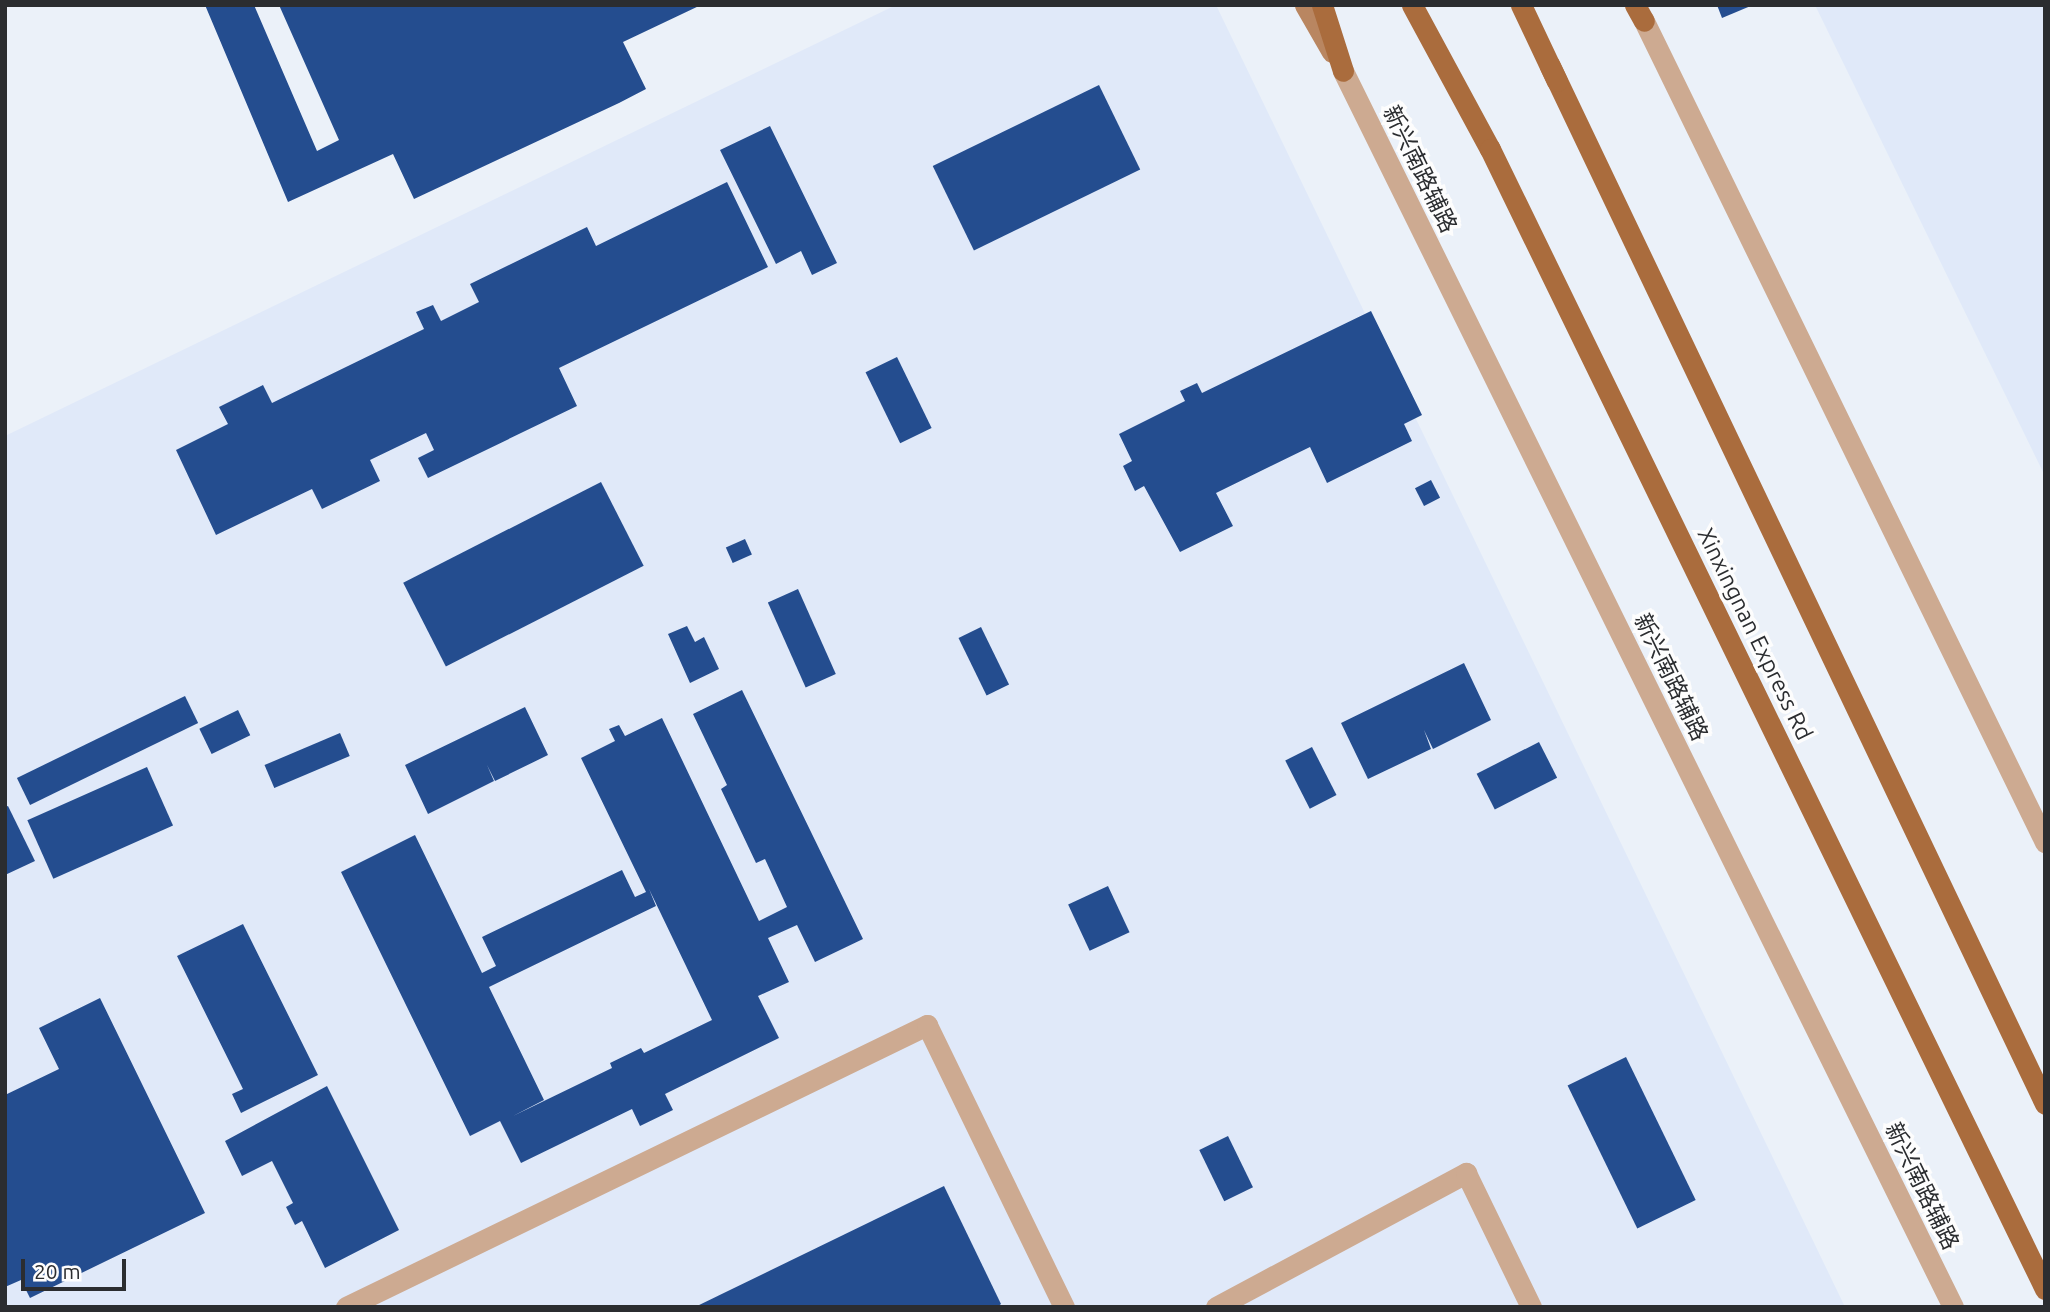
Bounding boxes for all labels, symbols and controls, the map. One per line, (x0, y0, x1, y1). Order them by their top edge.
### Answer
street label: 新兴南路辅路 (1377, 101, 1463, 237)
street label: Xinxingnan Express Rd (1692, 524, 1818, 744)
street label: 新兴南路辅路 (1628, 609, 1714, 745)
street label: 新兴南路辅路 (1879, 1118, 1965, 1254)
scale bar (24, 1246, 130, 1290)
text: 20 m (34, 1259, 81, 1283)

